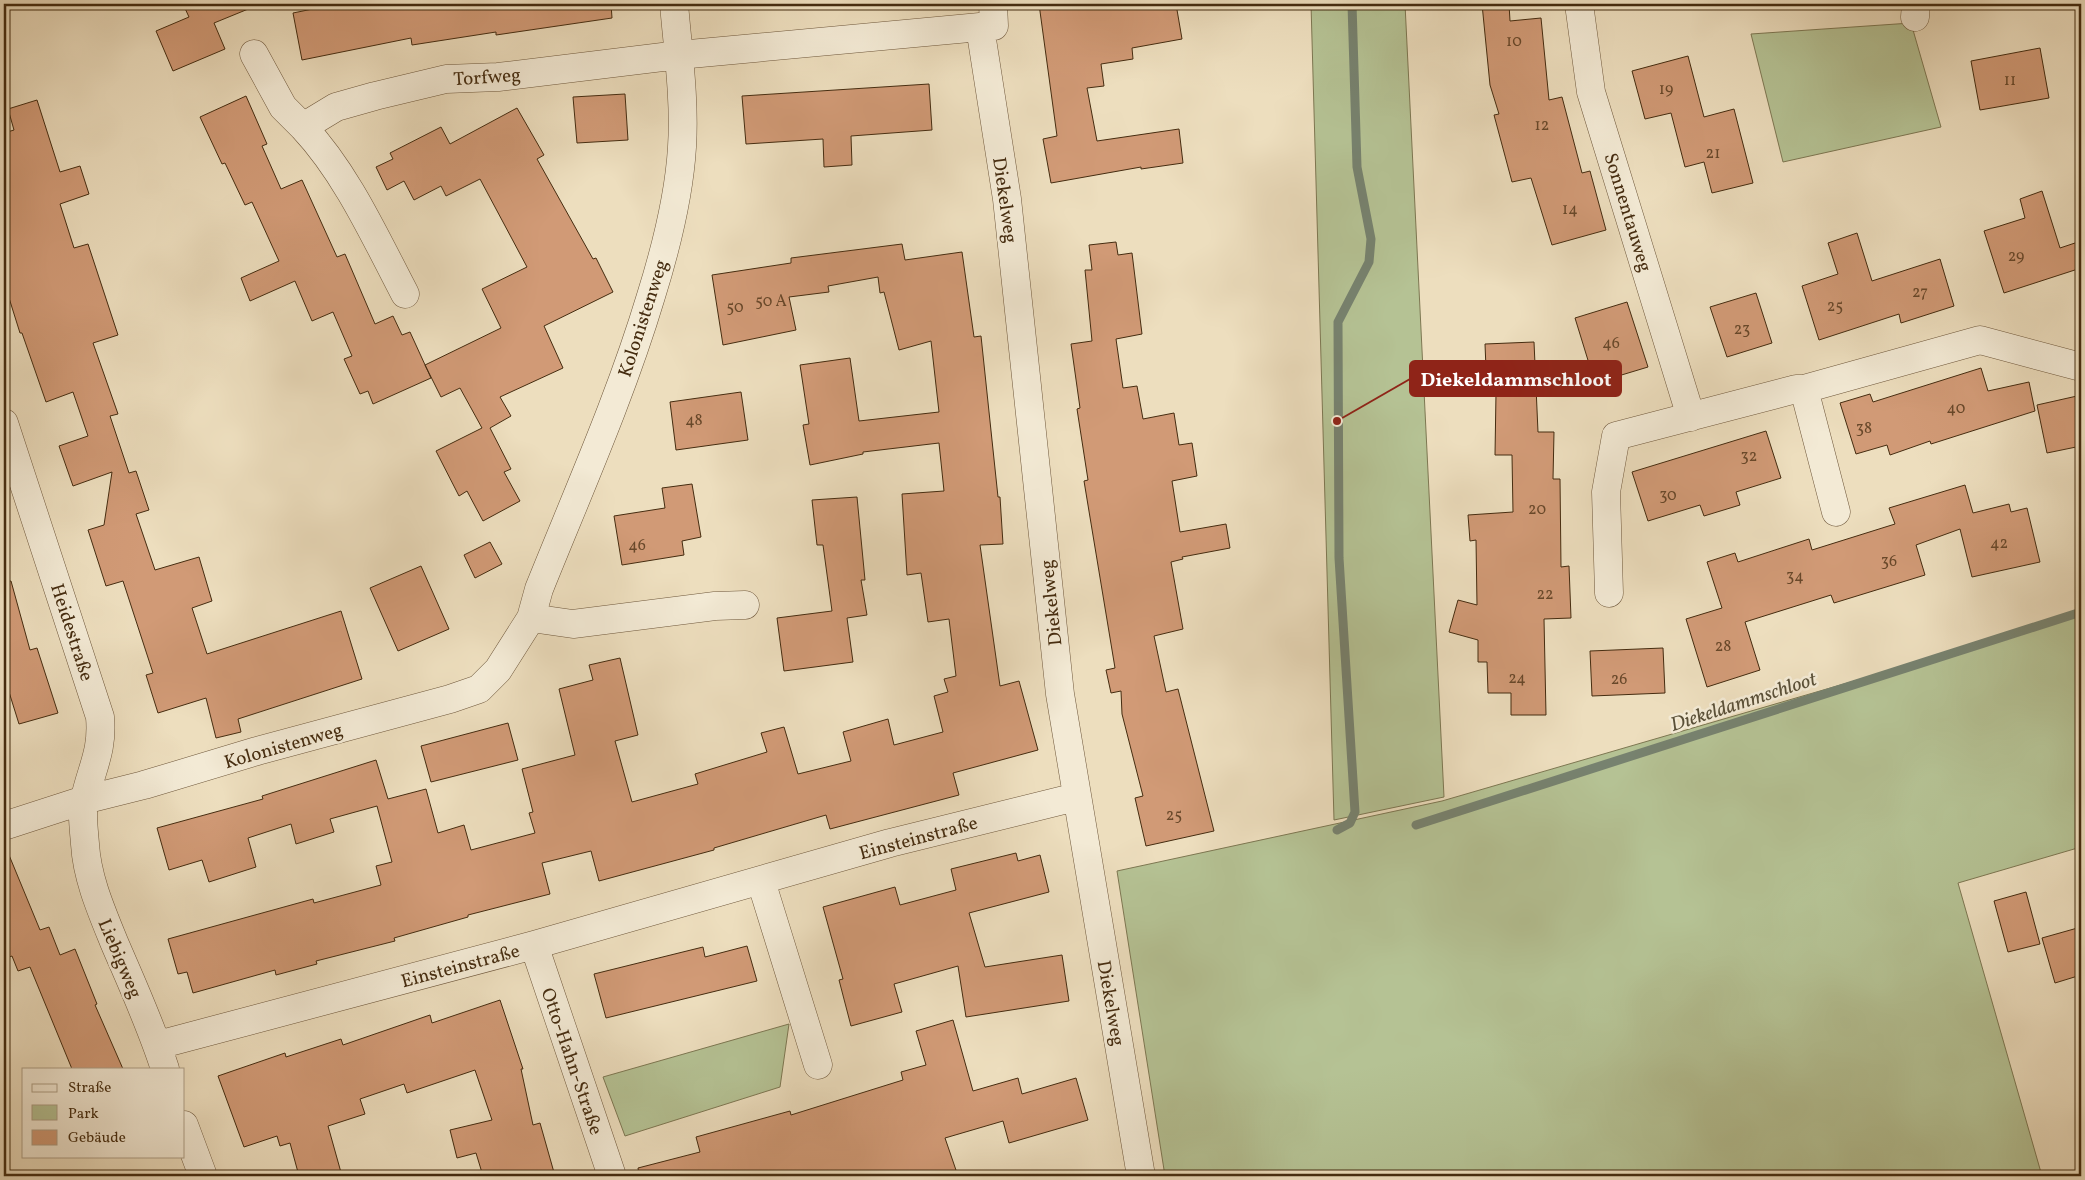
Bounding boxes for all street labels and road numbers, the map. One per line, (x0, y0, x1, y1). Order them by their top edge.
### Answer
street label: Torfweg (453, 63, 522, 93)
street label: Sonnentauweg (1597, 150, 1658, 275)
street label: Diekelweg (985, 156, 1023, 245)
street label: Kolonistenweg (613, 256, 675, 381)
street label: Diekelweg (1035, 558, 1069, 647)
street label: Heidestraße (43, 580, 99, 685)
street label: Kolonistenweg (221, 718, 346, 776)
street label: Einsteinstraße (856, 811, 981, 867)
street label: Liebigweg (91, 915, 148, 1003)
street label: Einsteinstraße (398, 939, 523, 995)
street label: Diekelweg (1090, 958, 1130, 1048)
street label: Otto-Hahn-Straße (534, 985, 608, 1139)

